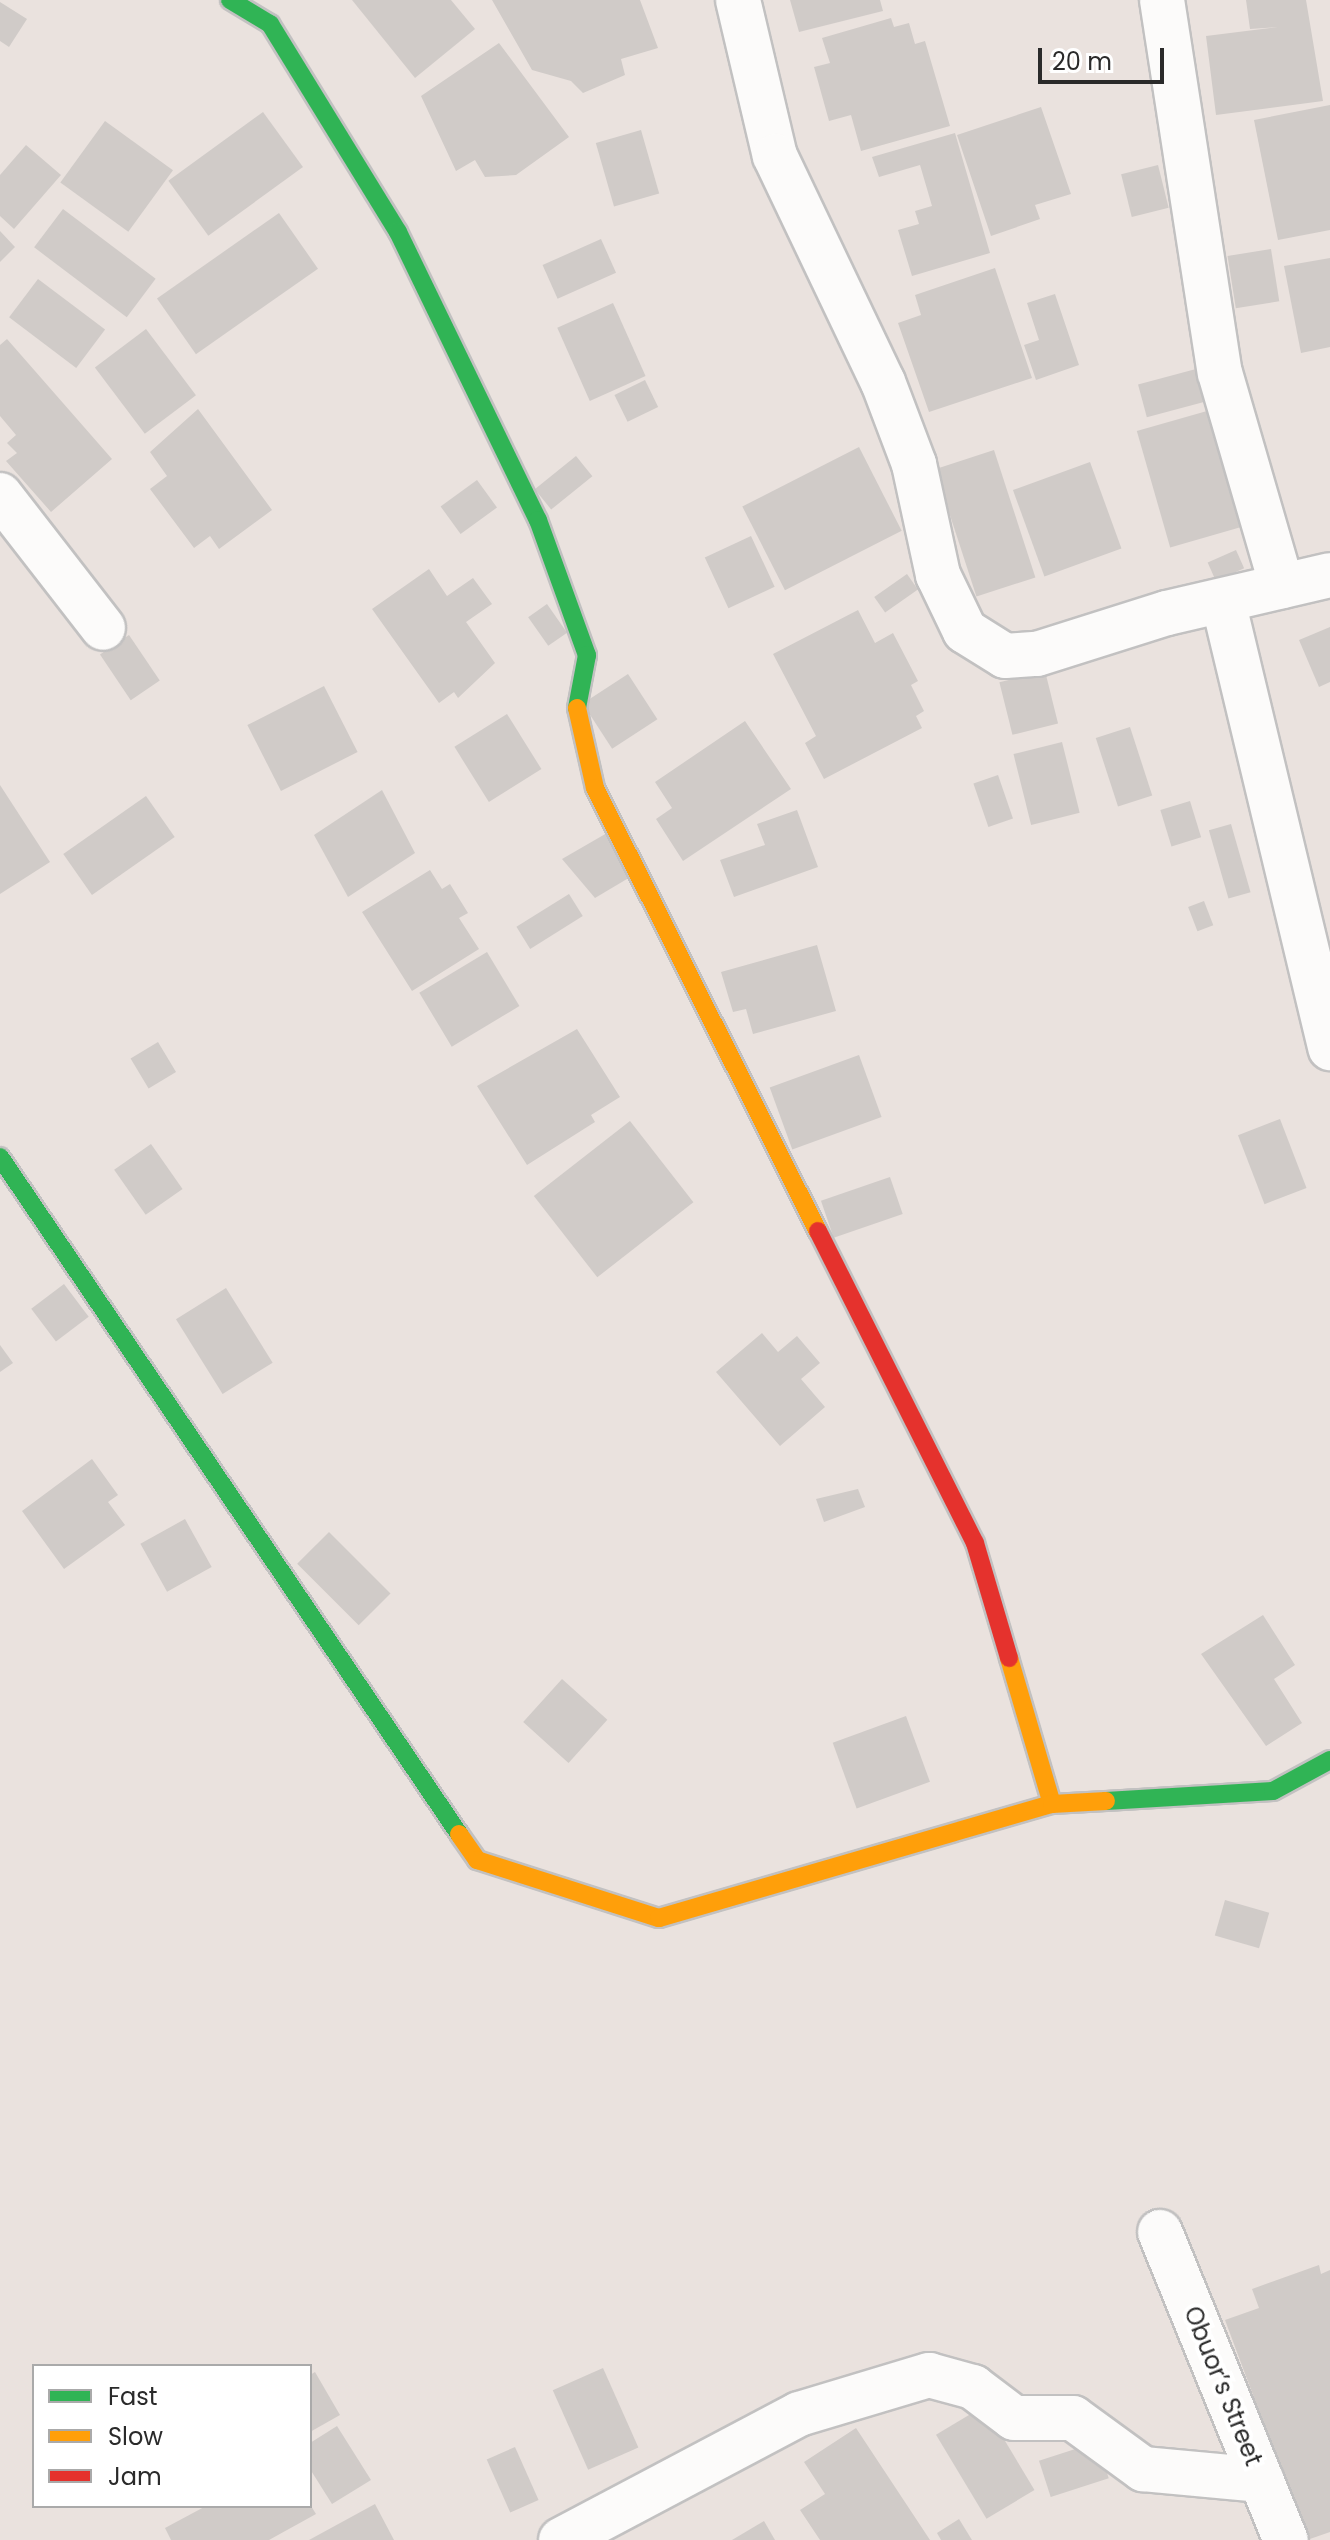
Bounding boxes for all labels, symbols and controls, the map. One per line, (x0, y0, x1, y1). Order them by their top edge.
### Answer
scale bar (1042, 32, 1168, 82)
text: 20 m (1052, 45, 1112, 78)
street label: Obuor’s Street (1178, 2302, 1268, 2470)
legend (32, 2364, 312, 2508)
text: Fast (108, 2380, 158, 2413)
text: Slow (108, 2420, 163, 2453)
text: Jam (108, 2460, 162, 2493)

